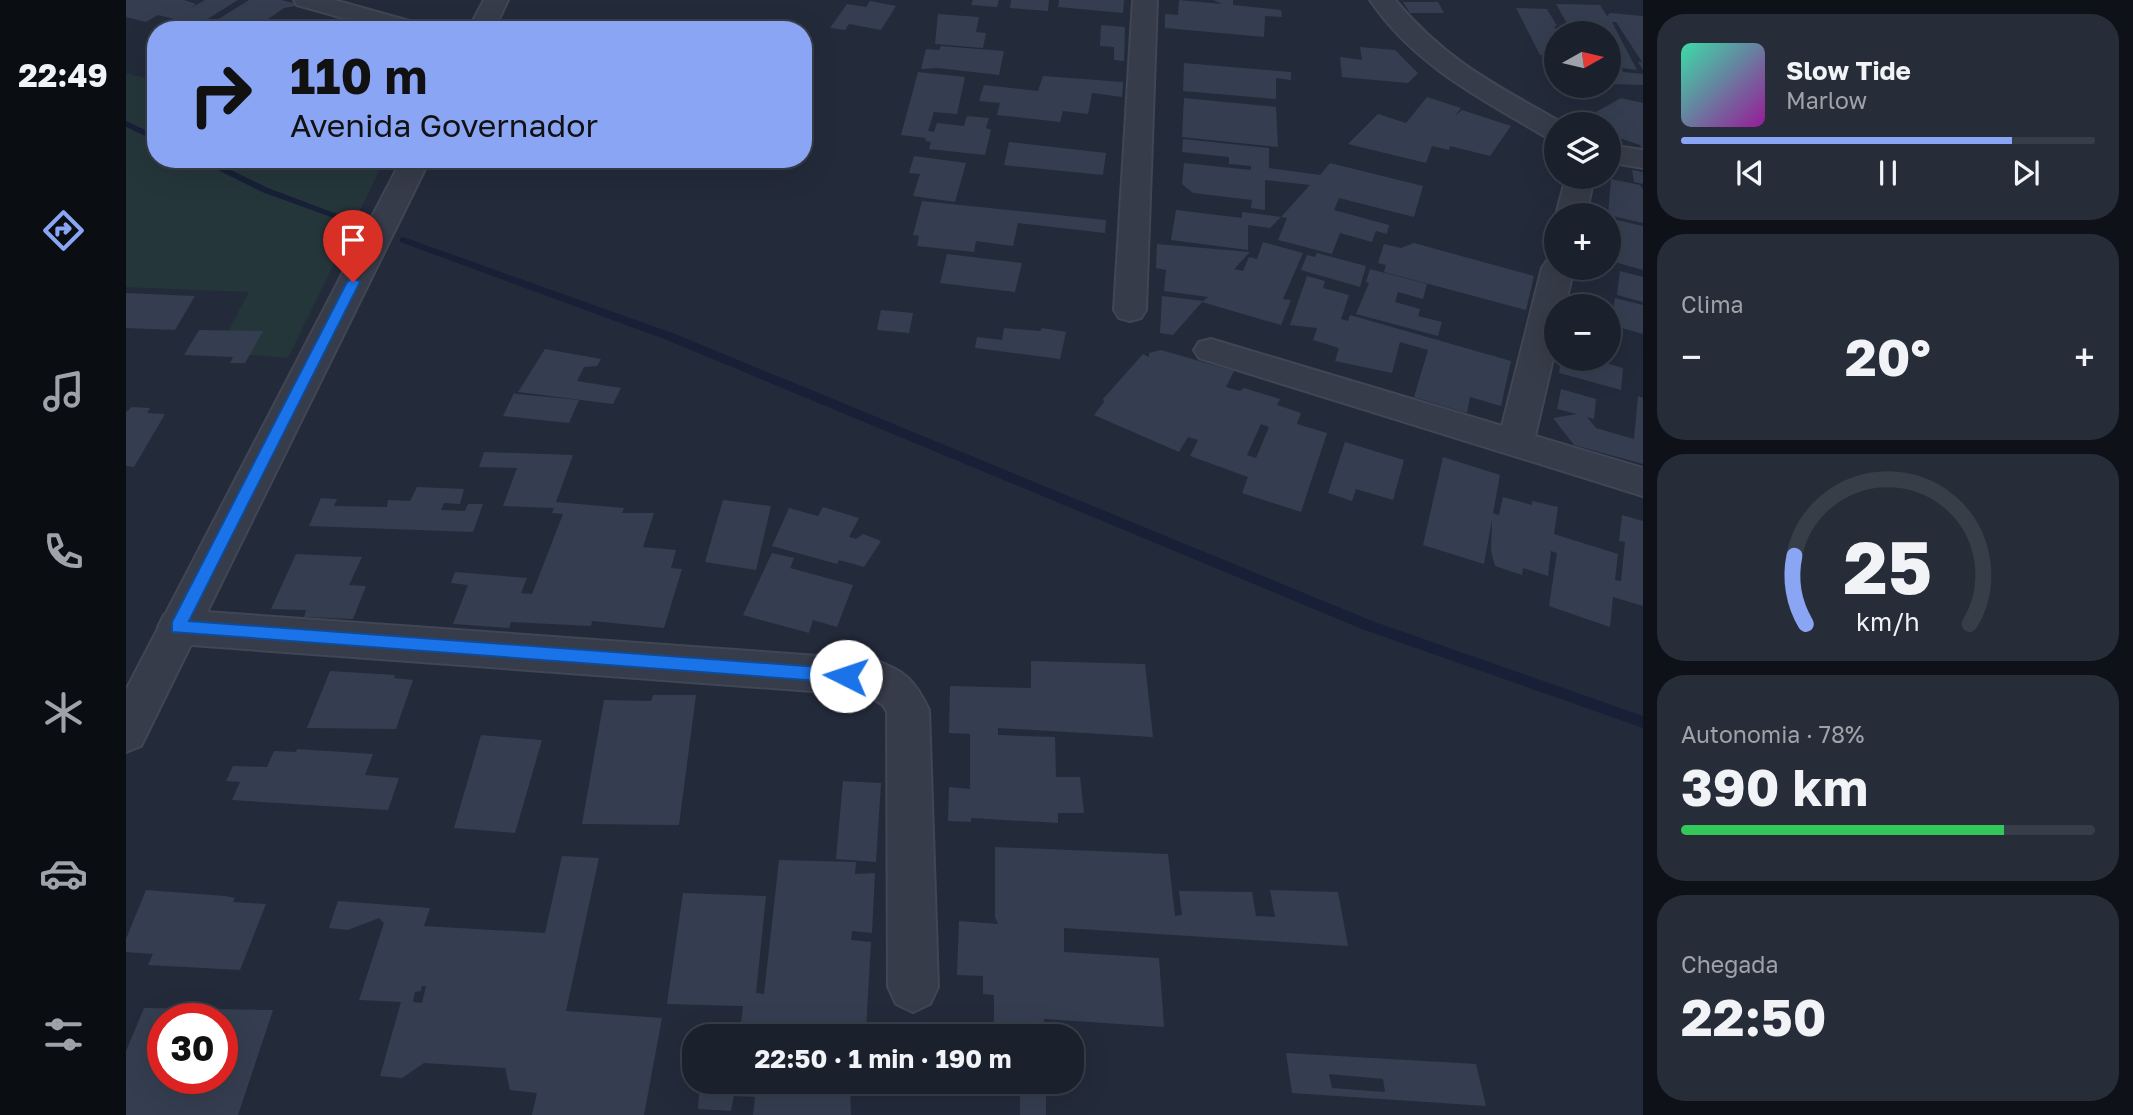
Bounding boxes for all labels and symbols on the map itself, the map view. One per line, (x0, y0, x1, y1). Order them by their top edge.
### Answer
north arrow (1544, 21, 1620, 98)
pin (323, 210, 383, 282)
position arrow (809, 639, 883, 713)
speed limit sign: 30 (147, 1003, 238, 1094)

